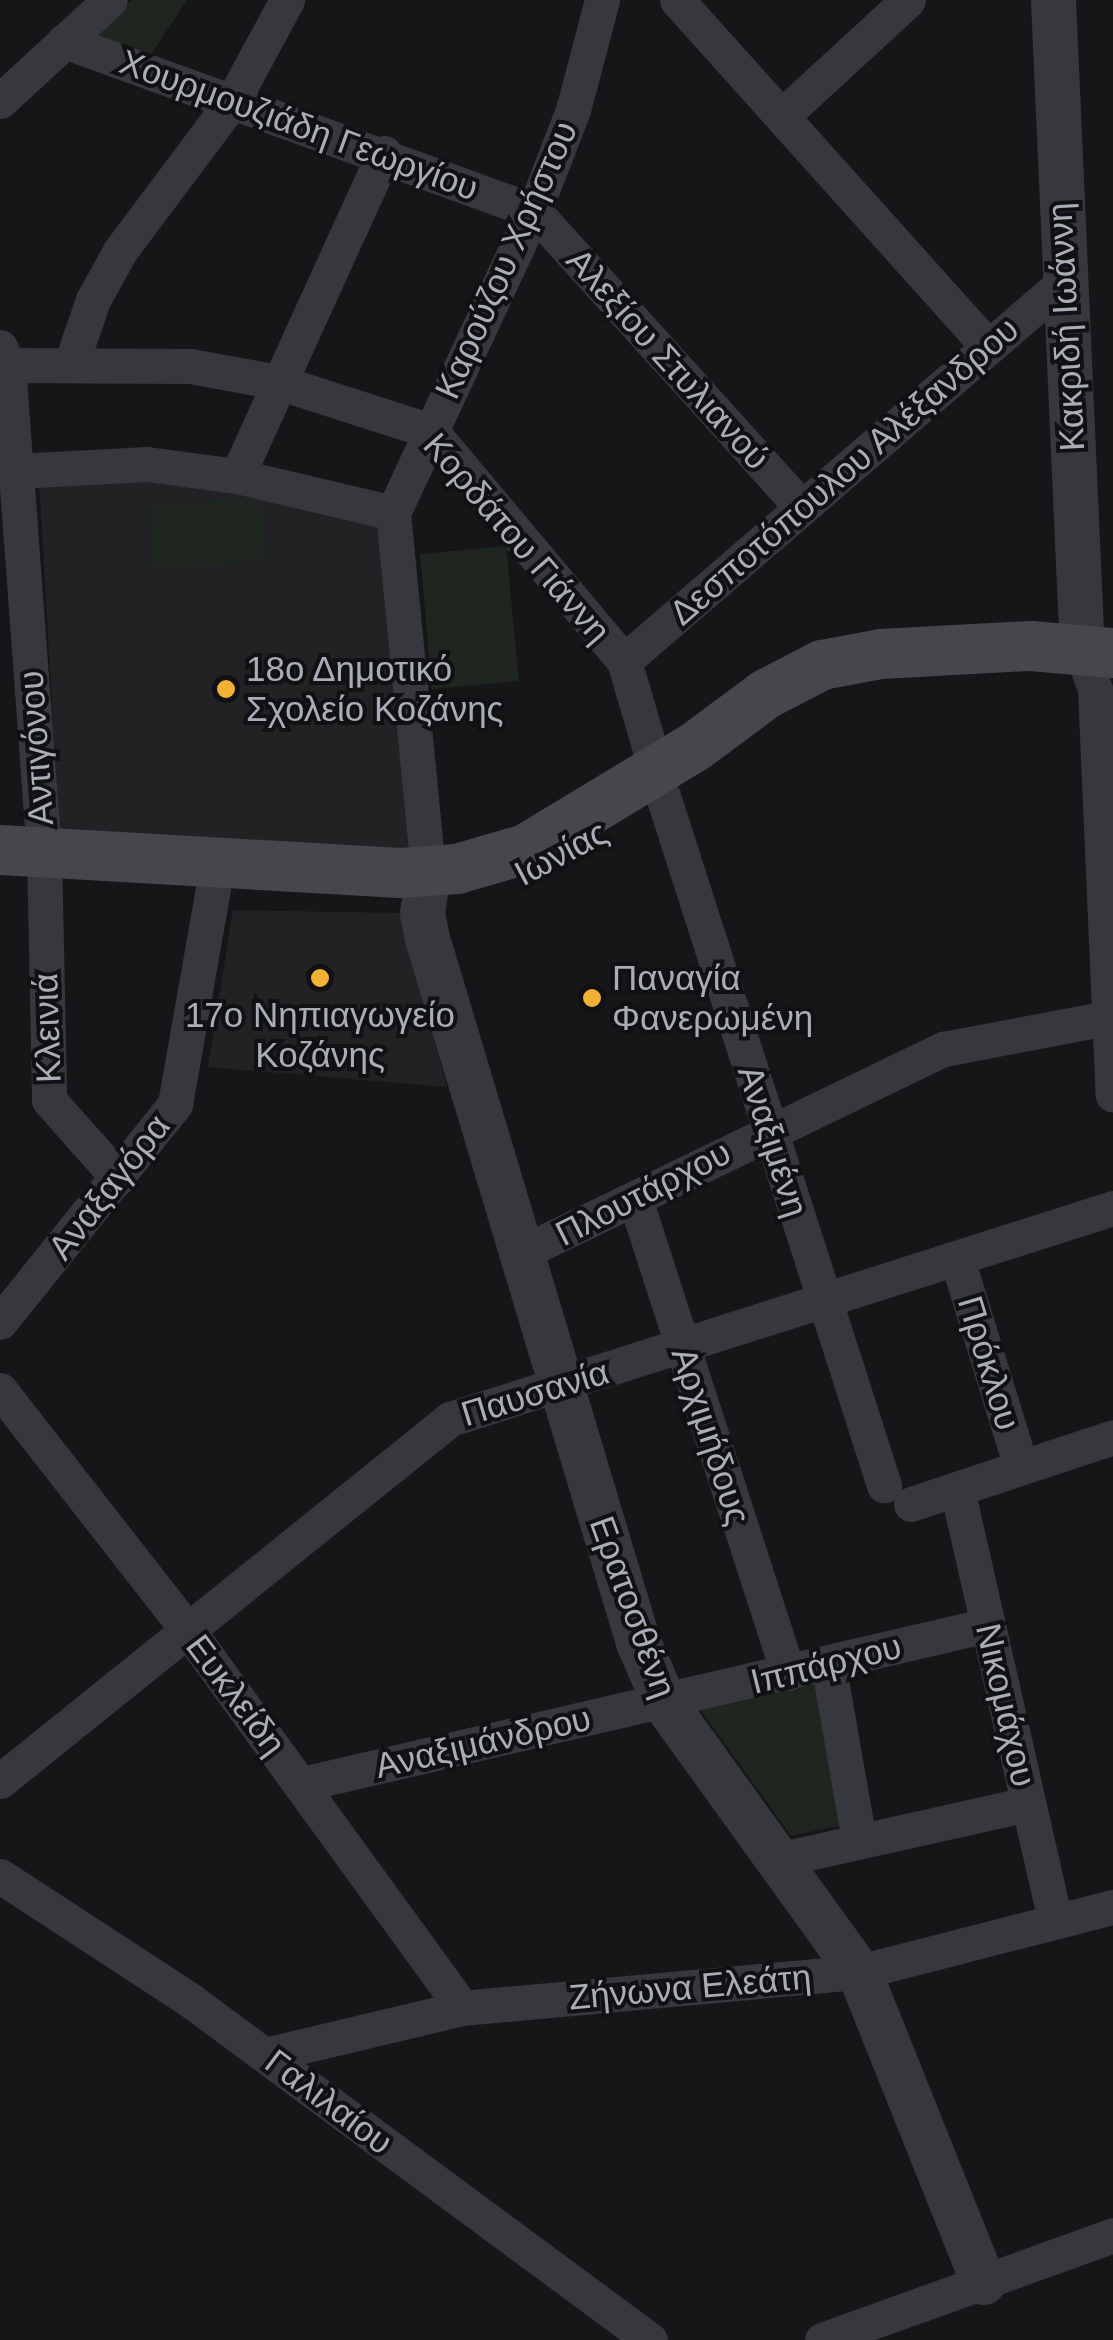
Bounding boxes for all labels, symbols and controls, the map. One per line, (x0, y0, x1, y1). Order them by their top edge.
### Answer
street label: Χουρμουζιάδη Γεωργίου (114, 41, 484, 209)
street label: Καρούζου Χρήστου (426, 115, 586, 405)
street label: Κακριδή Ιωάννη (1039, 202, 1093, 452)
street label: Αλεξίου Στυλιανού (558, 240, 778, 478)
street label: Δεσποτόπουλου Αλέξανδρου (660, 307, 1028, 635)
street label: Κορδάτου Γιάννη (415, 425, 619, 651)
place label: 18ο Δημοτικό Σχολείο Κοζάνης (246, 648, 503, 730)
street label: Αντιγόνου (10, 669, 62, 827)
marker: 18ο Δημοτικό Σχολείο Κοζάνης (215, 678, 237, 700)
street label: Ιωνίας (507, 811, 615, 895)
place label: Παναγία Φανερωμένη (612, 957, 813, 1039)
marker: 17ο Νηπιαγωγείο Κοζάνης (309, 967, 331, 989)
street label: Κλεινιά (24, 972, 70, 1084)
marker: Παναγία Φανερωμένη (581, 987, 603, 1009)
place label: 17ο Νηπιαγωγείο Κοζάνης (185, 994, 455, 1076)
street label: Αναξιμένη (729, 1060, 817, 1222)
street label: Αναξαγόρα (39, 1106, 179, 1268)
street label: Πλουτάρχου (549, 1131, 737, 1255)
street label: Πρόκλου (949, 1291, 1029, 1435)
street label: Αρχιμήδους (663, 1342, 759, 1530)
street label: Παυσανία (456, 1351, 614, 1435)
street label: Ερατοσθένη (581, 1511, 685, 1703)
street label: Νικομάχου (967, 1619, 1045, 1791)
street label: Ιππάρχου (746, 1625, 906, 1703)
street label: Ευκλείδη (177, 1627, 295, 1763)
street label: Αναξιμάνδρου (371, 1697, 595, 1787)
street label: Ζήνωνα Ελεάτη (567, 1955, 813, 2019)
street label: Γαλιλαίου (257, 2041, 401, 2163)

